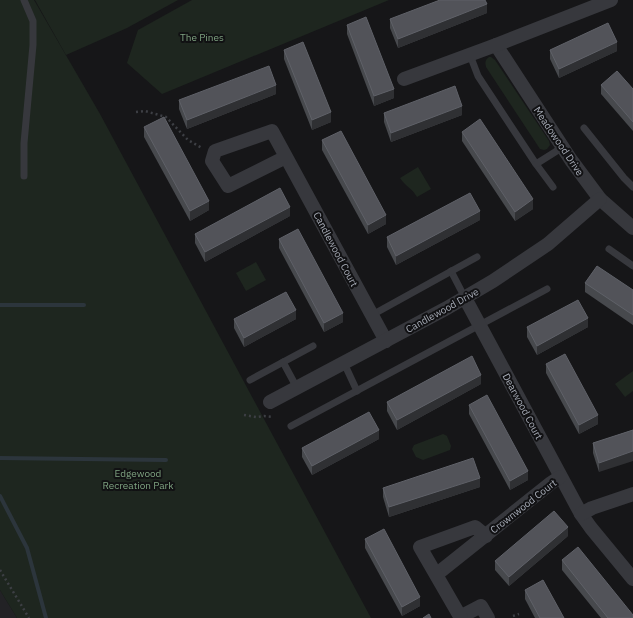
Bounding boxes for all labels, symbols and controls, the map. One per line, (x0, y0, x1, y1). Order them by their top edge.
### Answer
park label: The Pines (180, 31, 224, 44)
street label: Meadowood Drive (531, 104, 587, 179)
street label: Candlewood Court (310, 210, 361, 289)
street label: Candlewood Drive (403, 285, 481, 336)
street label: Dearwood Court (500, 371, 546, 442)
park label: Edgewood Recreation Park (102, 467, 174, 492)
street label: Crownwood Court (488, 476, 559, 536)

